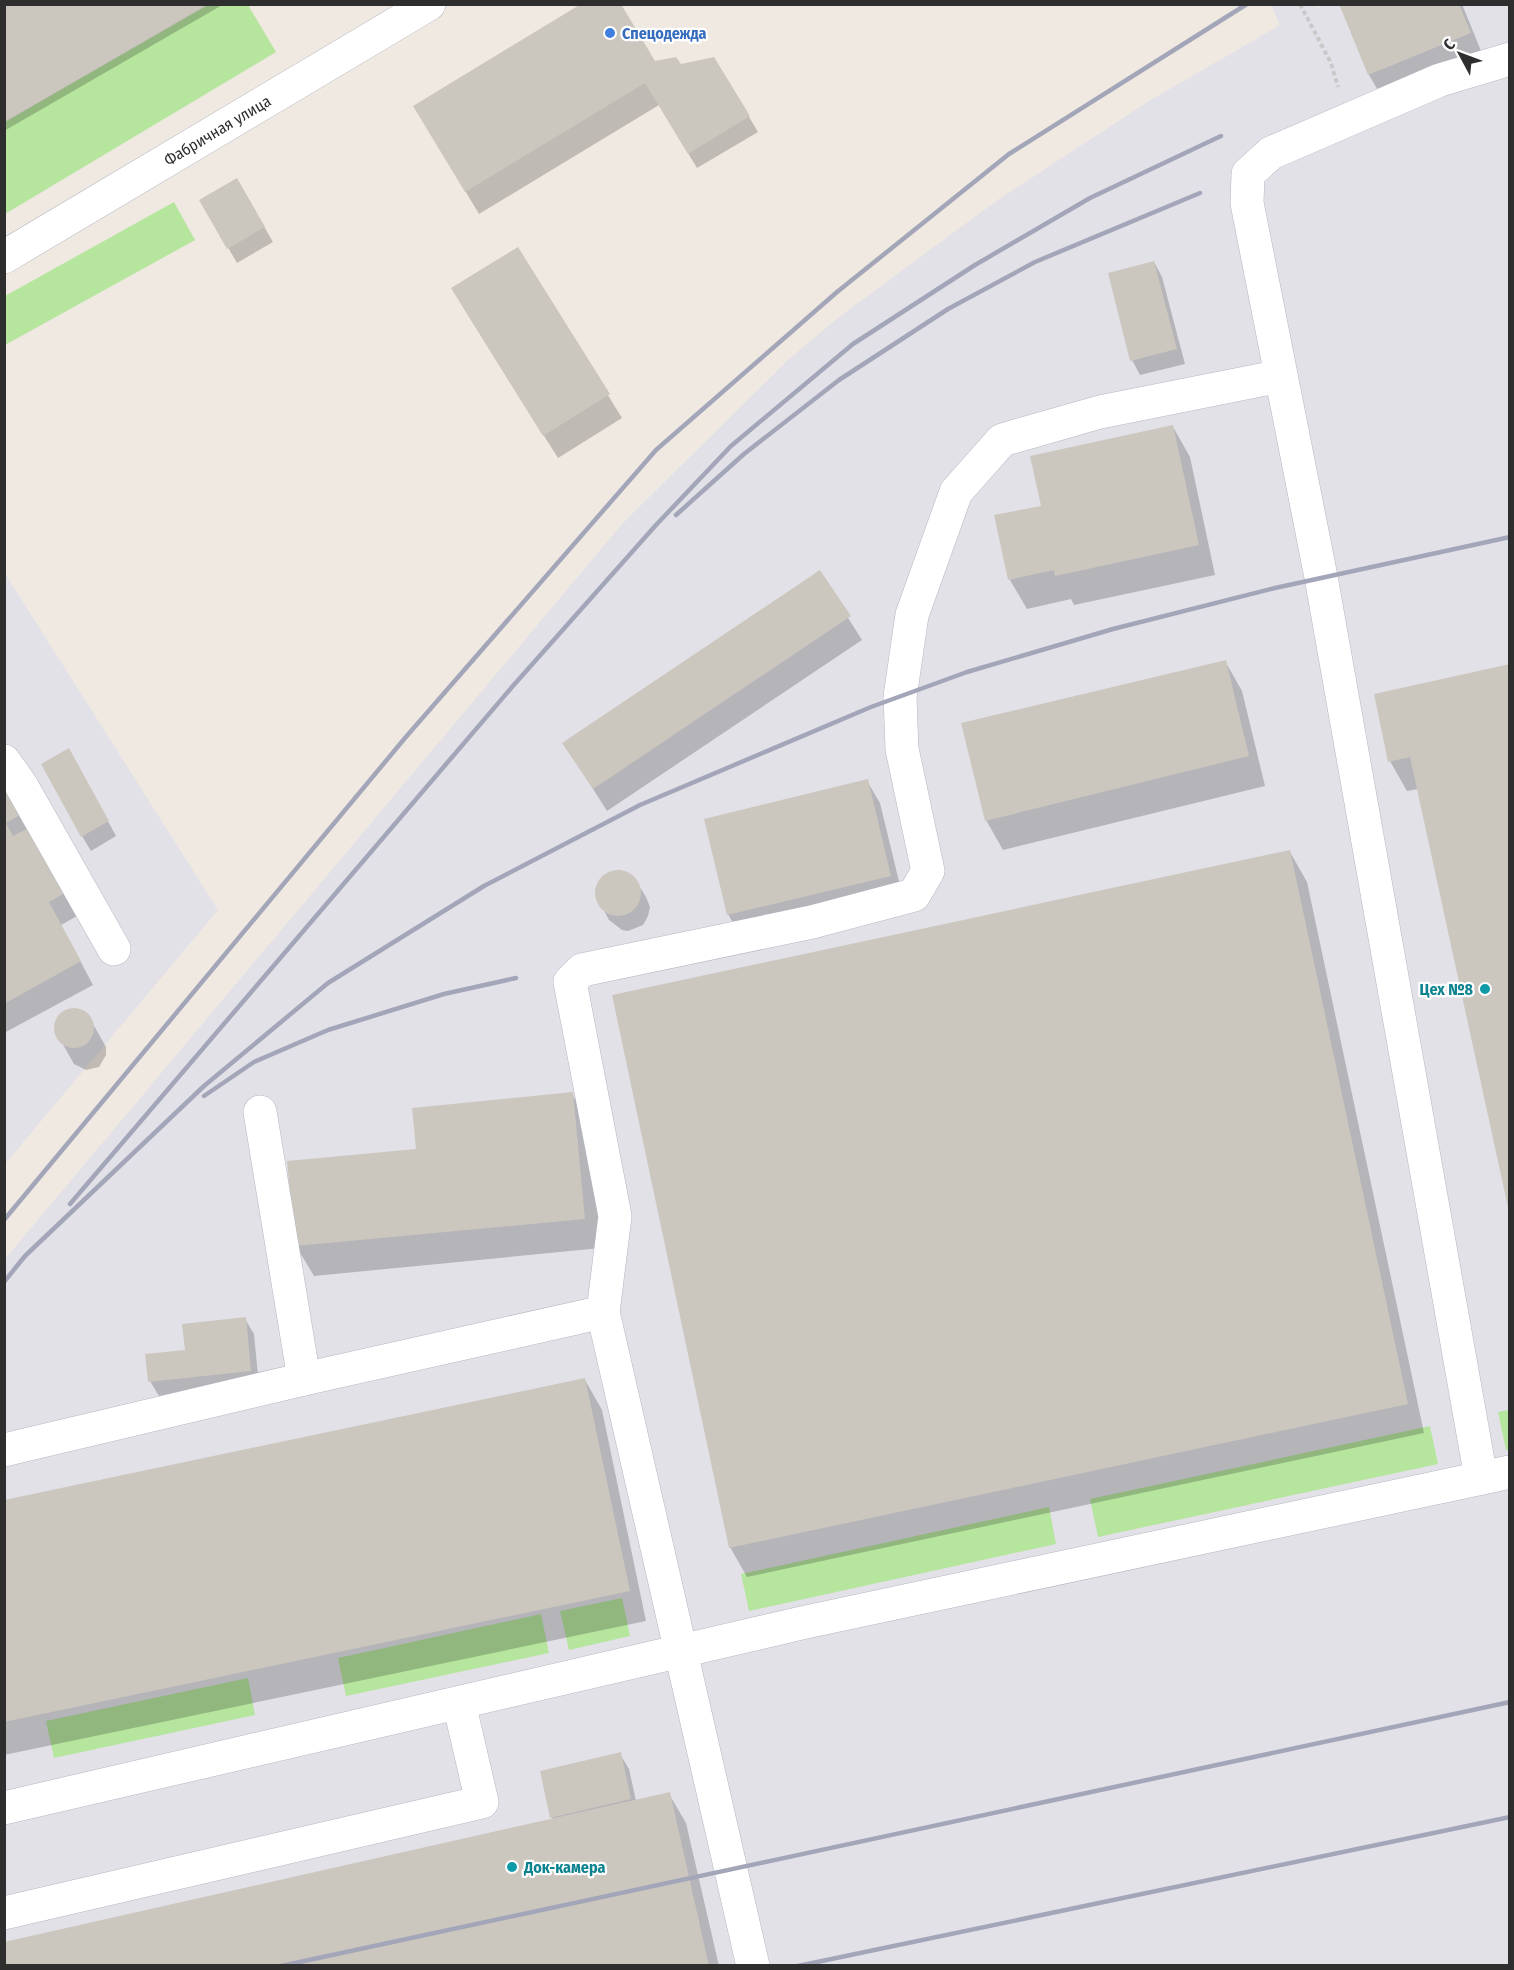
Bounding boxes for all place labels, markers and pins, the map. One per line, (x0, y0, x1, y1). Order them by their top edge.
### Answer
place label: Спецодежда (622, 24, 707, 43)
marker: Спецодежда (603, 26, 617, 40)
place label: Цех №8 (1419, 980, 1474, 999)
marker: Цех №8 (1478, 982, 1492, 996)
place label: Док-камера (523, 1858, 606, 1877)
marker: Док-камера (505, 1860, 519, 1874)

